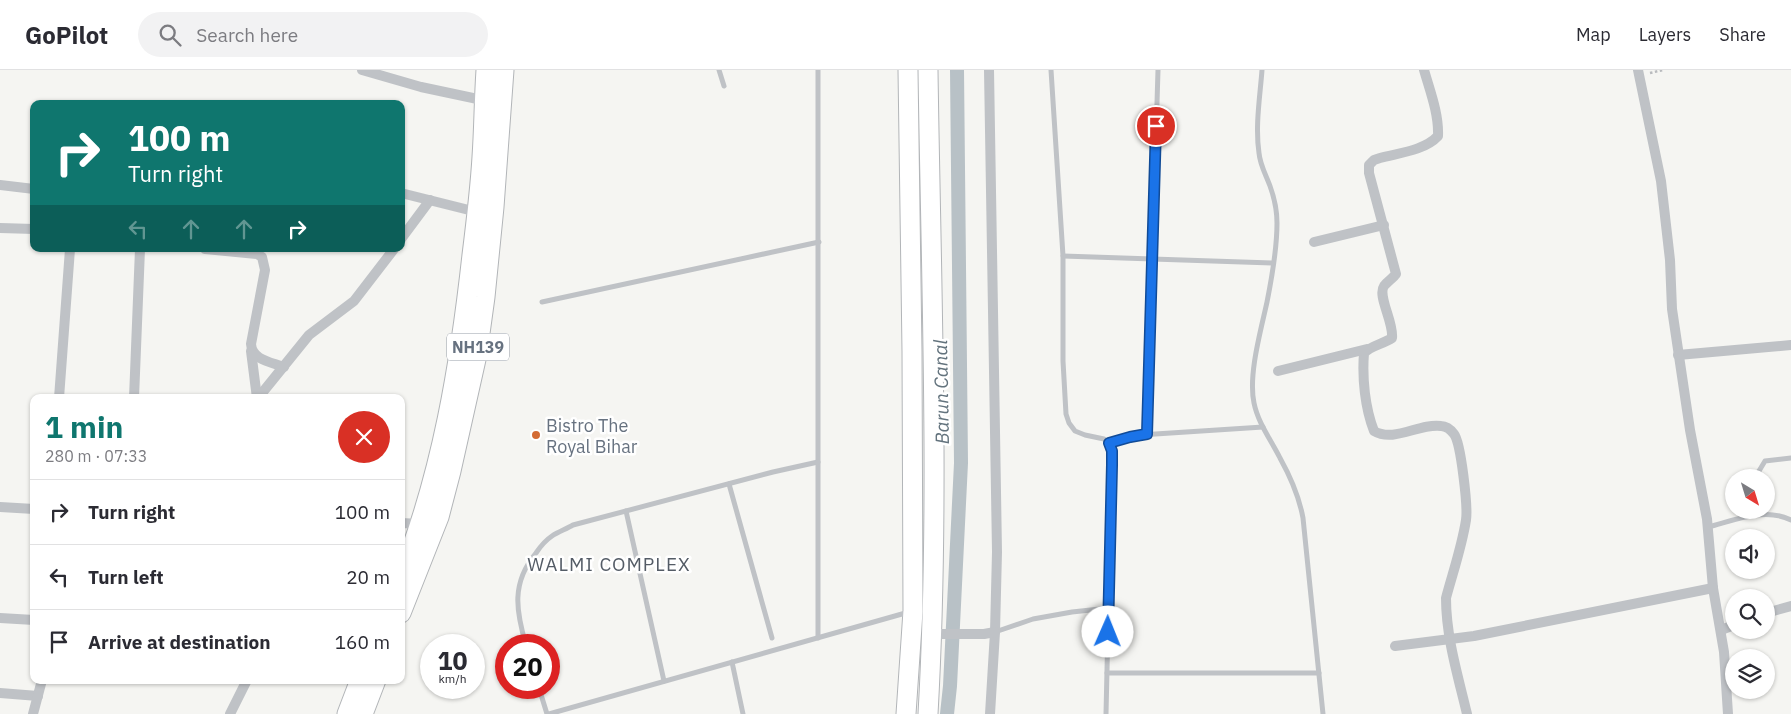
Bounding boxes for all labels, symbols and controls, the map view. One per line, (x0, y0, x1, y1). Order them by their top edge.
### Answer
search box (138, 12, 488, 57)
text: GoPilot (25, 19, 108, 51)
icon: search (156, 21, 184, 49)
text: Search here (196, 23, 298, 47)
text: Map (1576, 23, 1611, 46)
text: Layers (1639, 23, 1691, 46)
text: Share (1719, 23, 1766, 46)
pin (1135, 105, 1177, 147)
icon: arrive (1142, 112, 1170, 140)
text: 100 m (128, 115, 231, 161)
icon: right (45, 120, 110, 185)
text: Turn right (128, 159, 223, 188)
icon: left (124, 215, 152, 243)
icon: ahead (177, 215, 205, 243)
icon: ahead (230, 215, 258, 243)
icon: right (283, 215, 311, 243)
road number: NH139 (447, 334, 509, 360)
water label: Barun Canal (928, 339, 954, 445)
text: 1 min (45, 407, 123, 446)
button: close (338, 411, 390, 463)
place label: Bistro The Royal Bihar (546, 414, 638, 458)
marker: Bistro The Royal Bihar (530, 429, 542, 441)
text: 280 m · 07:33 (45, 446, 147, 466)
north arrow (1725, 469, 1775, 519)
map controls (1725, 469, 1775, 699)
icon: right (45, 498, 73, 526)
text: Turn right (88, 500, 175, 524)
text: 100 m (335, 500, 390, 524)
button: sound (1725, 529, 1775, 579)
district label: WALMI COMPLEX (527, 552, 691, 576)
icon: left (45, 563, 73, 591)
text: Turn left (88, 565, 164, 589)
text: 20 m (346, 565, 390, 589)
button: search (1725, 589, 1775, 639)
position arrow (1081, 605, 1133, 657)
icon: arrive (45, 628, 73, 656)
text: Arrive at destination (88, 630, 271, 654)
text: 160 m (335, 630, 390, 654)
speed limit sign: 20 (495, 634, 560, 699)
text: 10 (437, 644, 468, 677)
button: layers (1725, 649, 1775, 699)
text: km/h (438, 671, 467, 686)

